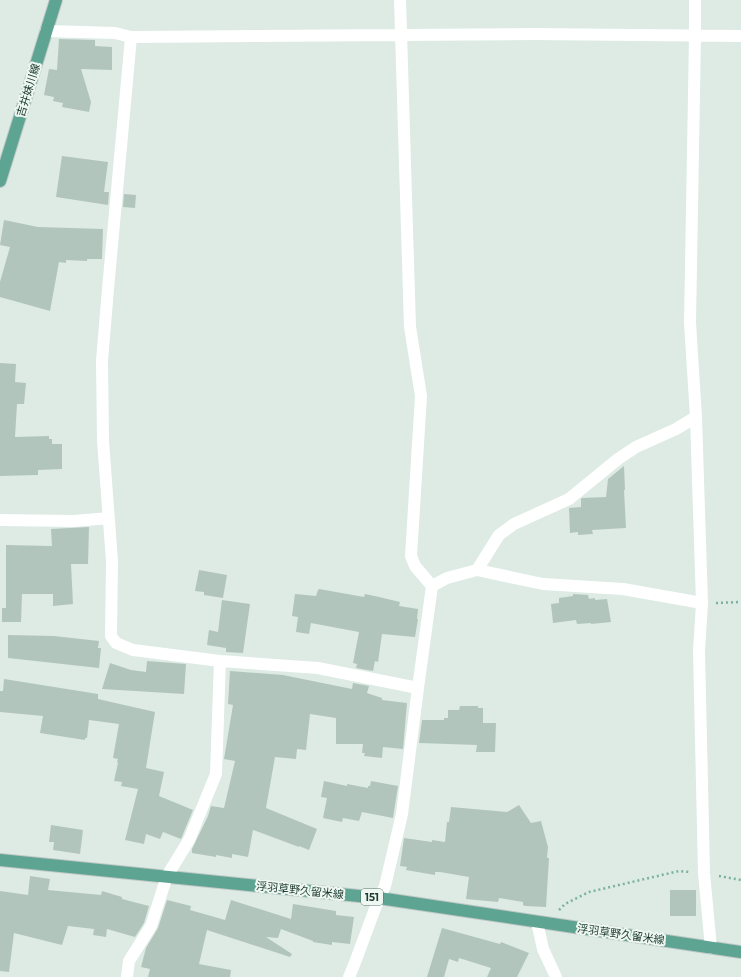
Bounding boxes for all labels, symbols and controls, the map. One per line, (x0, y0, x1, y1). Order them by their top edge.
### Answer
street label: 吉井妹川線 (13, 62, 43, 118)
street label: 浮羽草野久留米線 (256, 878, 344, 902)
road number: 151 (361, 889, 383, 905)
street label: 浮羽草野久留米線 (576, 921, 666, 947)

